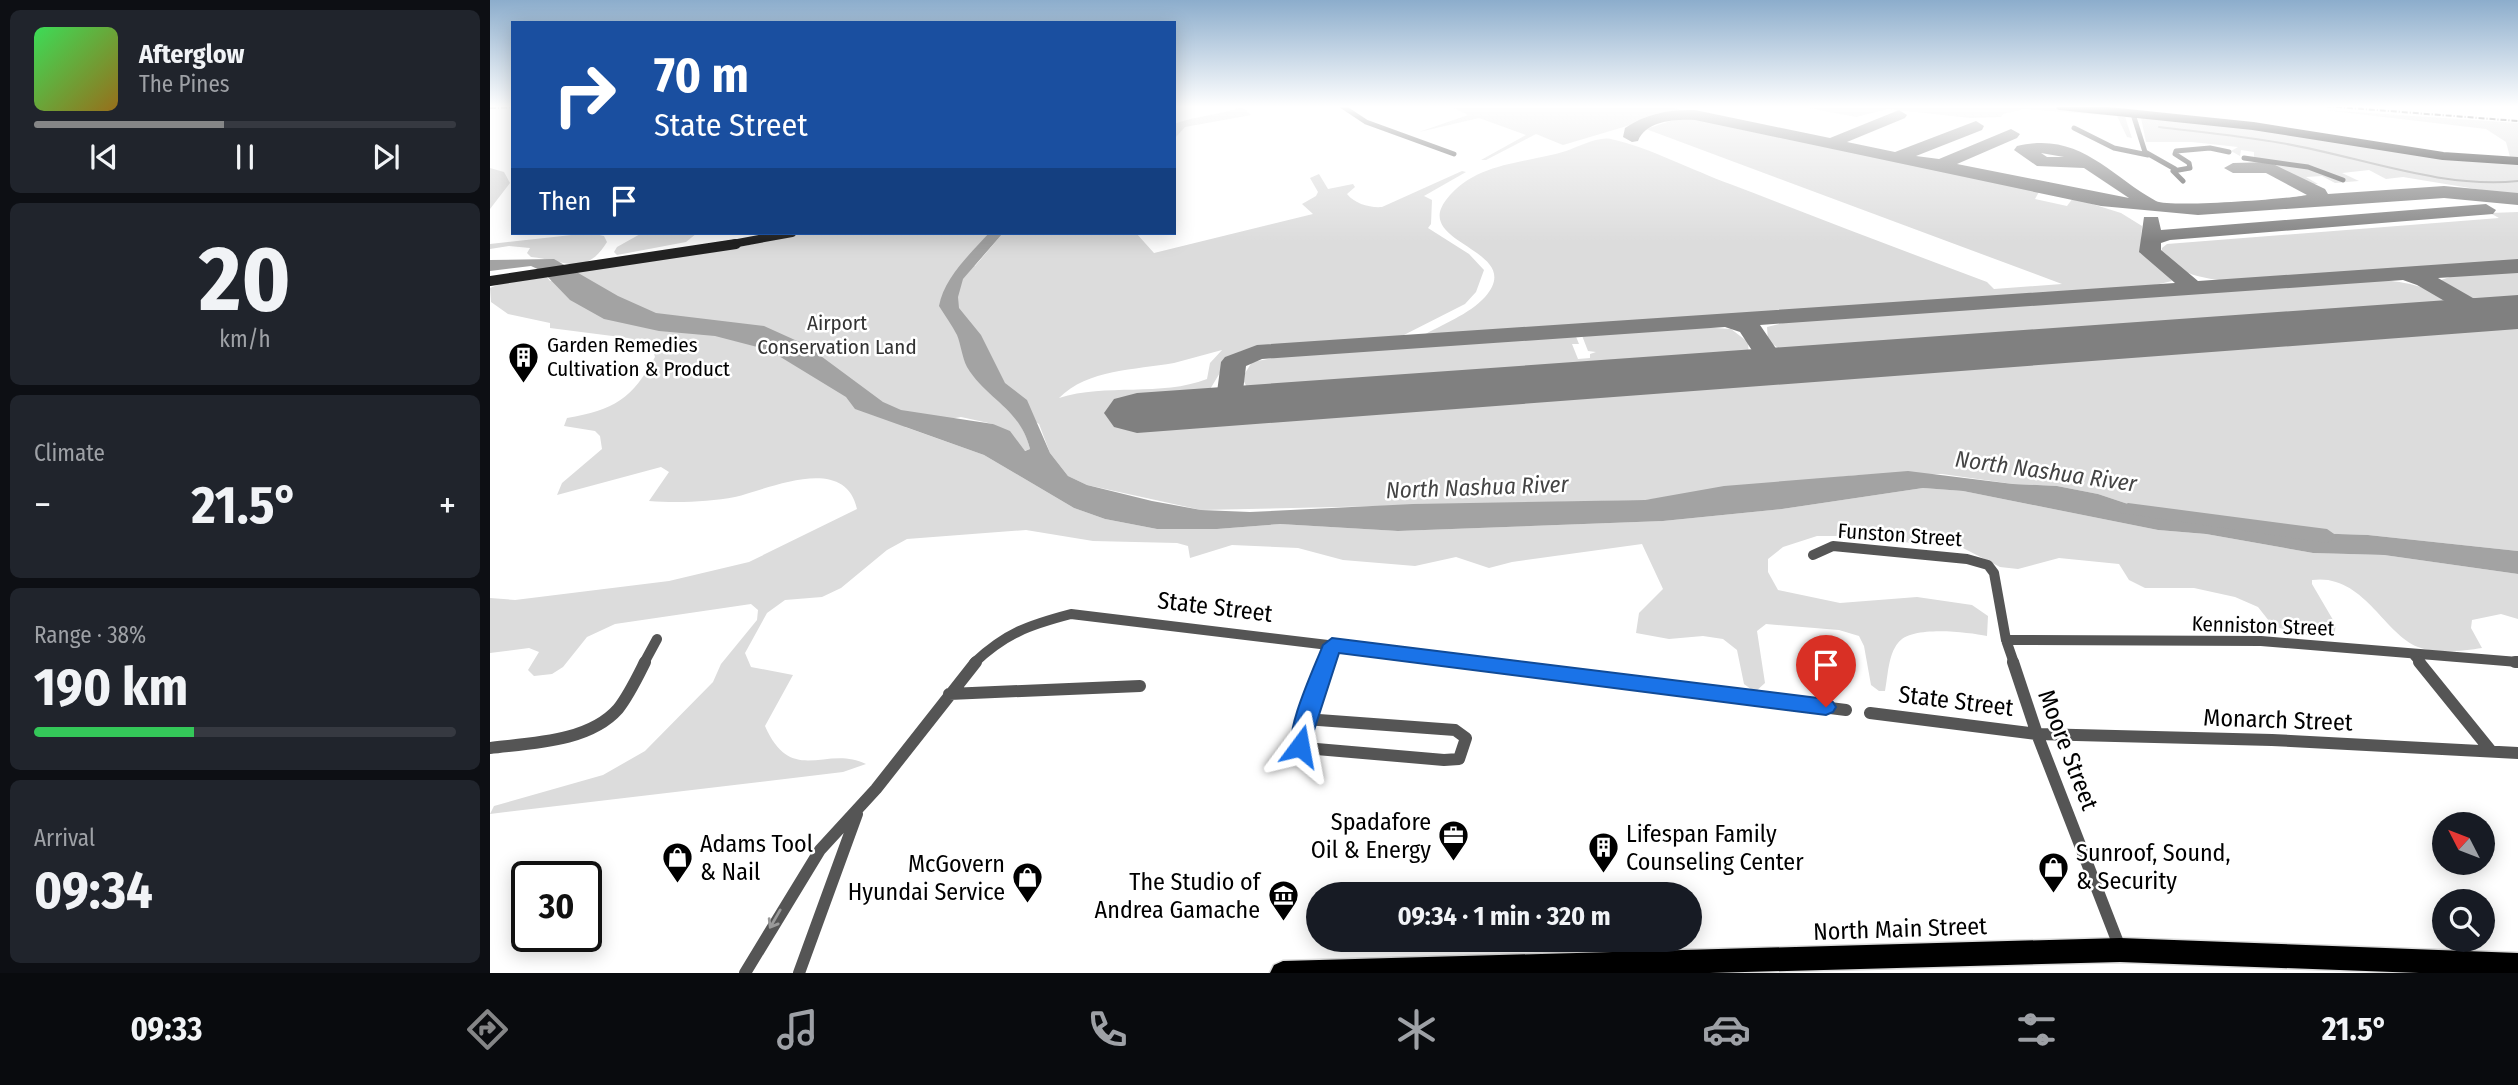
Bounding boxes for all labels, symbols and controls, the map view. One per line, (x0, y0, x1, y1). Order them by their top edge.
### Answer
text: Afterglow (139, 39, 244, 70)
text: 70 m (654, 46, 749, 105)
icon: right (539, 49, 630, 140)
text: The Pines (139, 70, 230, 98)
text: State Street (654, 106, 808, 144)
icon: previous (85, 138, 123, 176)
icon: pause (226, 138, 264, 176)
icon: next (367, 138, 405, 176)
icon: arrive (605, 182, 643, 220)
text: Then (539, 186, 591, 217)
text: 20 (199, 225, 291, 334)
park label: Airport Conservation Land (757, 310, 917, 360)
text: km/h (219, 325, 271, 353)
place label: Garden Remedies Cultivation & Product (547, 332, 730, 382)
building icon: Garden Remedies Cultivation & Product (507, 340, 541, 384)
text: Climate (34, 439, 105, 467)
water label: North Nashua River (1954, 444, 2140, 498)
water label: North Nashua River (1385, 470, 1570, 504)
text: 21.5° (191, 474, 298, 537)
text: − (34, 482, 51, 528)
text: + (439, 482, 456, 528)
street label: Funston Street (1837, 518, 1963, 552)
street label: State Street (1156, 586, 1274, 628)
street label: Kenniston Street (2191, 611, 2335, 641)
text: Range · 38% (34, 621, 146, 649)
pin (1796, 635, 1856, 707)
icon: arrive (1807, 646, 1845, 684)
text: 190 km (34, 656, 188, 719)
street label: State Street (1897, 680, 2015, 722)
street label: Moore Street (2032, 686, 2104, 814)
street label: Monarch Street (2203, 703, 2353, 737)
position arrow (1263, 709, 1337, 783)
place label: Spadafore Oil & Energy (1311, 808, 1431, 864)
north arrow (2432, 812, 2496, 875)
map controls (2432, 812, 2495, 952)
office icon: Spadafore Oil & Energy (1437, 819, 1471, 863)
place label: Lifespan Family Counseling Center (1626, 820, 1804, 876)
text: Arrival (34, 824, 95, 852)
place label: Adams Tool & Nail (700, 830, 813, 886)
building icon: Lifespan Family Counseling Center (1586, 831, 1620, 875)
place label: Sunroof, Sound, & Security (2076, 839, 2230, 895)
shop icon: Adams Tool & Nail (660, 841, 694, 885)
place label: McGovern Hyundai Service (848, 850, 1005, 906)
shop icon: Sunroof, Sound, & Security (2036, 850, 2070, 894)
text: 09:34 (34, 859, 153, 922)
speed limit sign: 30 (511, 861, 602, 952)
shop icon: McGovern Hyundai Service (1011, 861, 1045, 905)
place label: The Studio of Andrea Gamache (1095, 868, 1262, 924)
museum icon: The Studio of Andrea Gamache (1266, 879, 1300, 923)
button: search (2432, 889, 2495, 952)
text: 09:34 · 1 min · 320 m (1397, 901, 1611, 932)
one-way arrow (768, 909, 782, 929)
street label: North Main Street (1813, 912, 1988, 946)
icon: directions (463, 1005, 512, 1054)
icon: music (773, 1005, 822, 1054)
icon: phone (1083, 1005, 1132, 1054)
icon: climate (1392, 1005, 1441, 1054)
icon: car (1702, 1005, 1751, 1054)
icon: filters (2012, 1005, 2061, 1054)
text: 09:33 (130, 1010, 202, 1048)
text: 21.5° (2322, 1010, 2388, 1048)

